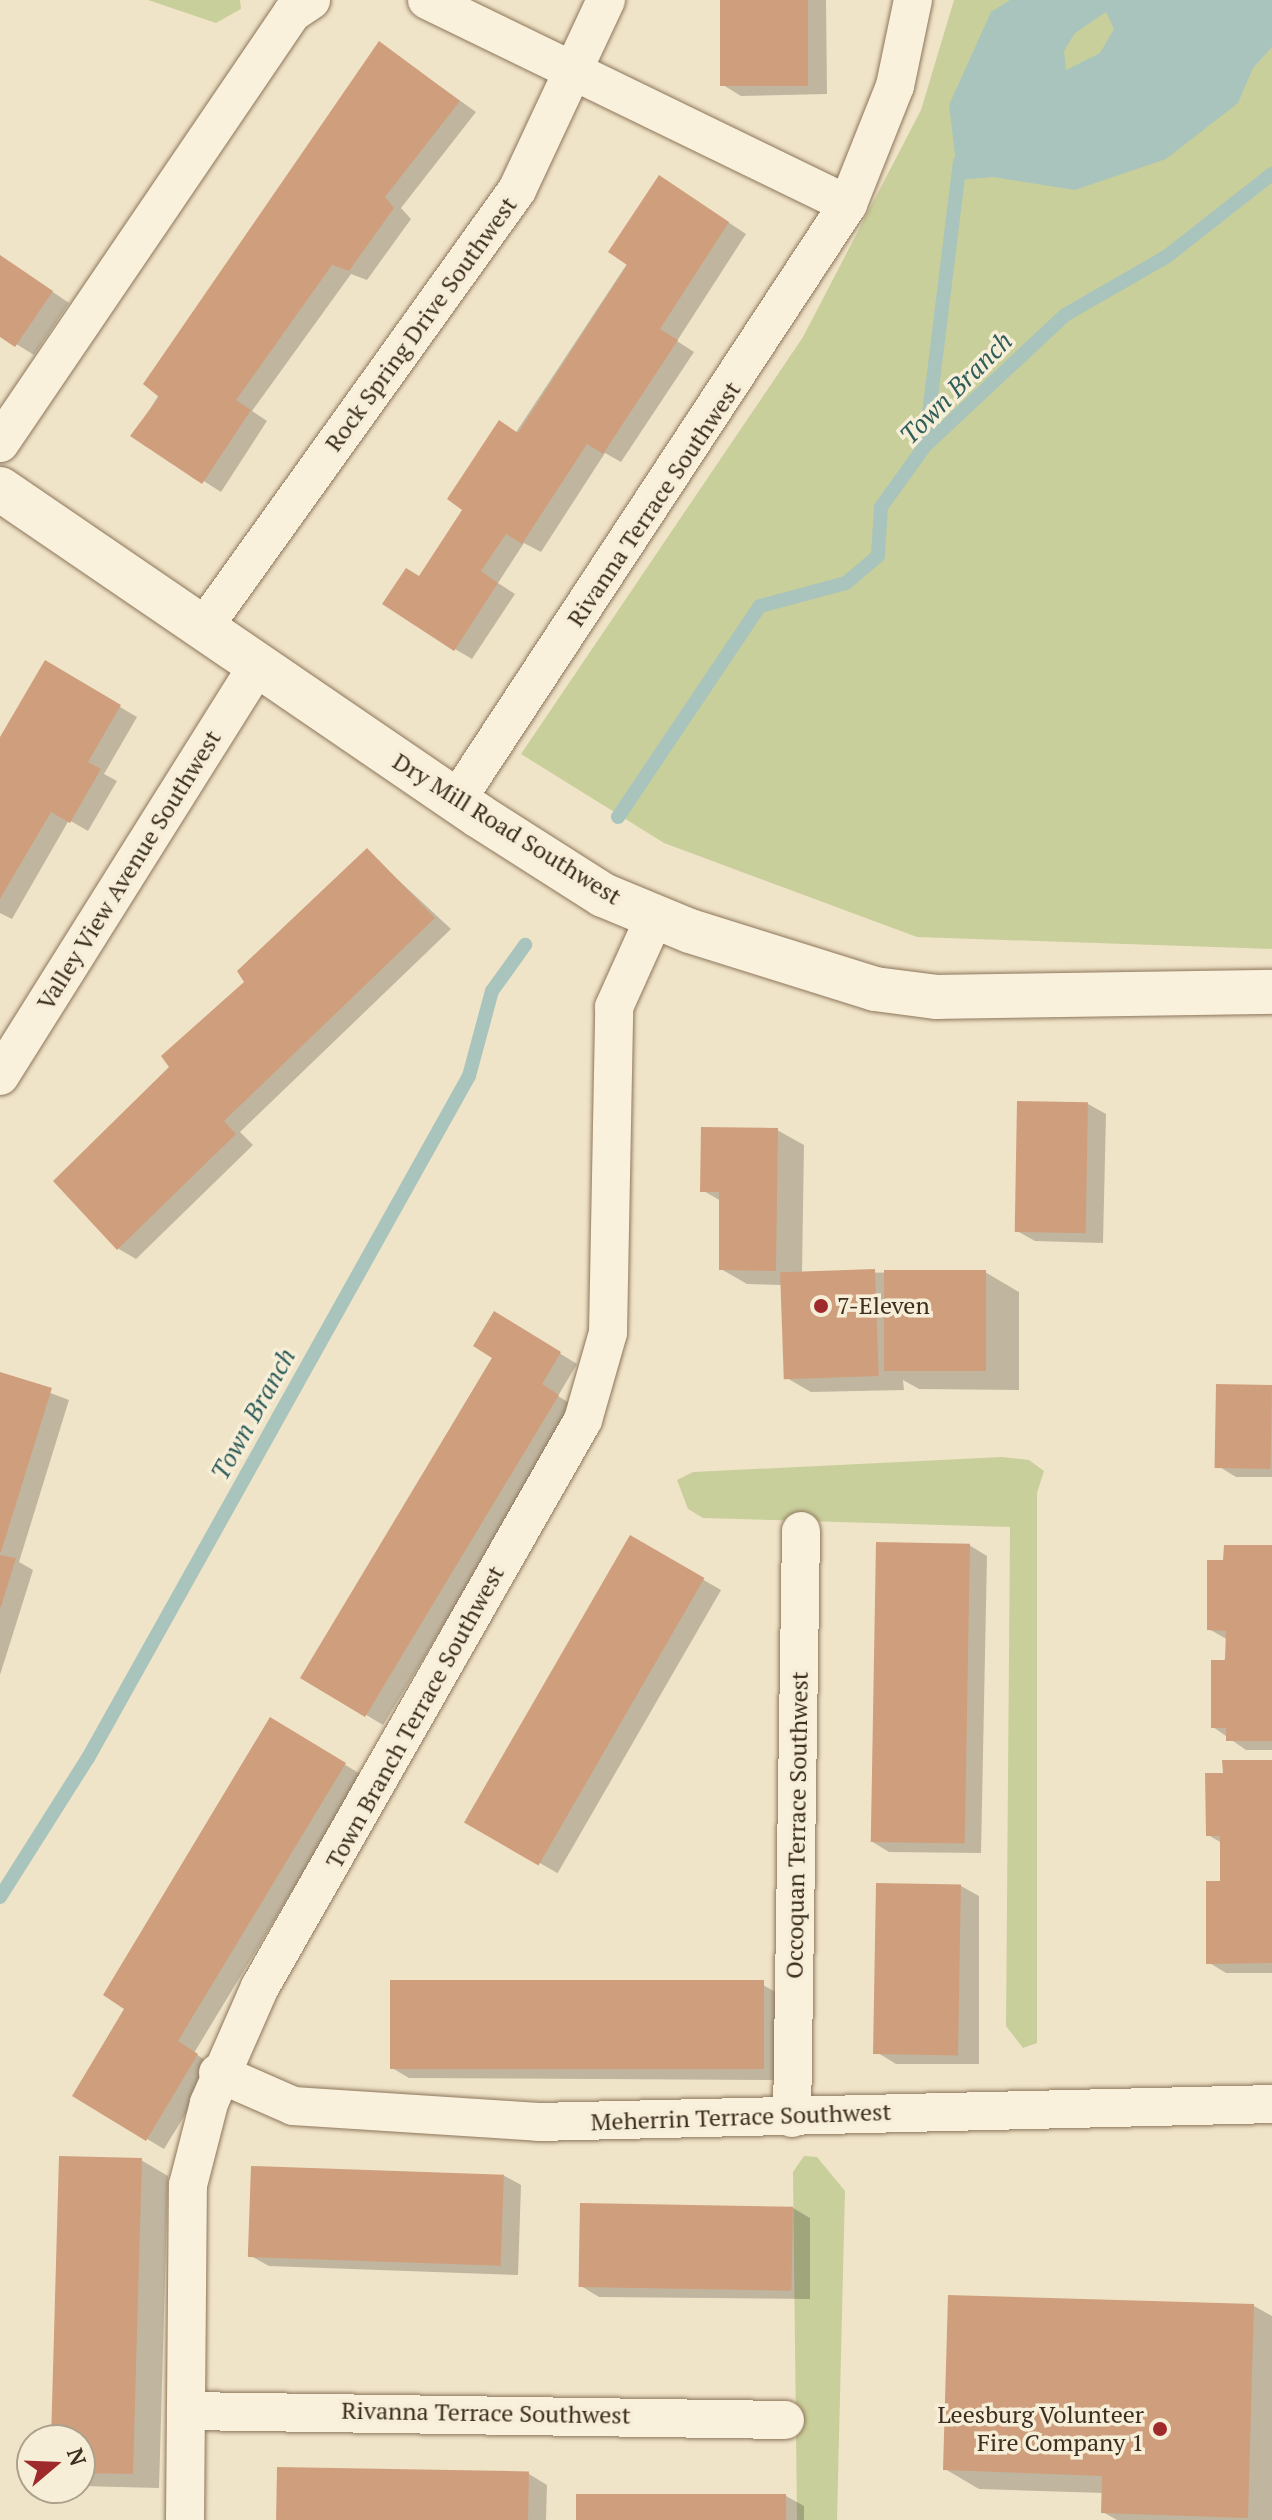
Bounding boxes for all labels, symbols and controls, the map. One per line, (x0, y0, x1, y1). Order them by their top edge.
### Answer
street label: Rock Spring Drive Southwest (319, 191, 523, 457)
water label: Town Branch (893, 325, 1019, 451)
street label: Rivanna Terrace Southwest (561, 376, 747, 632)
street label: Valley View Avenue Southwest (31, 724, 227, 1016)
street label: Dry Mill Road Southwest (388, 747, 626, 911)
place label: 7-Eleven (837, 1292, 930, 1320)
marker: 7-Eleven (812, 1297, 830, 1315)
water label: Town Branch (204, 1343, 302, 1485)
street label: Town Branch Terrace Southwest (320, 1561, 510, 1873)
street label: Occoquan Terrace Southwest (780, 1671, 814, 1979)
street label: Meherrin Terrace Southwest (590, 2097, 892, 2137)
street label: Rivanna Terrace Southwest (341, 2396, 631, 2430)
place label: Leesburg Volunteer Fire Company 1 (937, 2401, 1144, 2457)
marker: Leesburg Volunteer Fire Company 1 (1151, 2420, 1169, 2438)
north arrow (16, 2424, 96, 2504)
text: N (61, 2444, 94, 2469)

